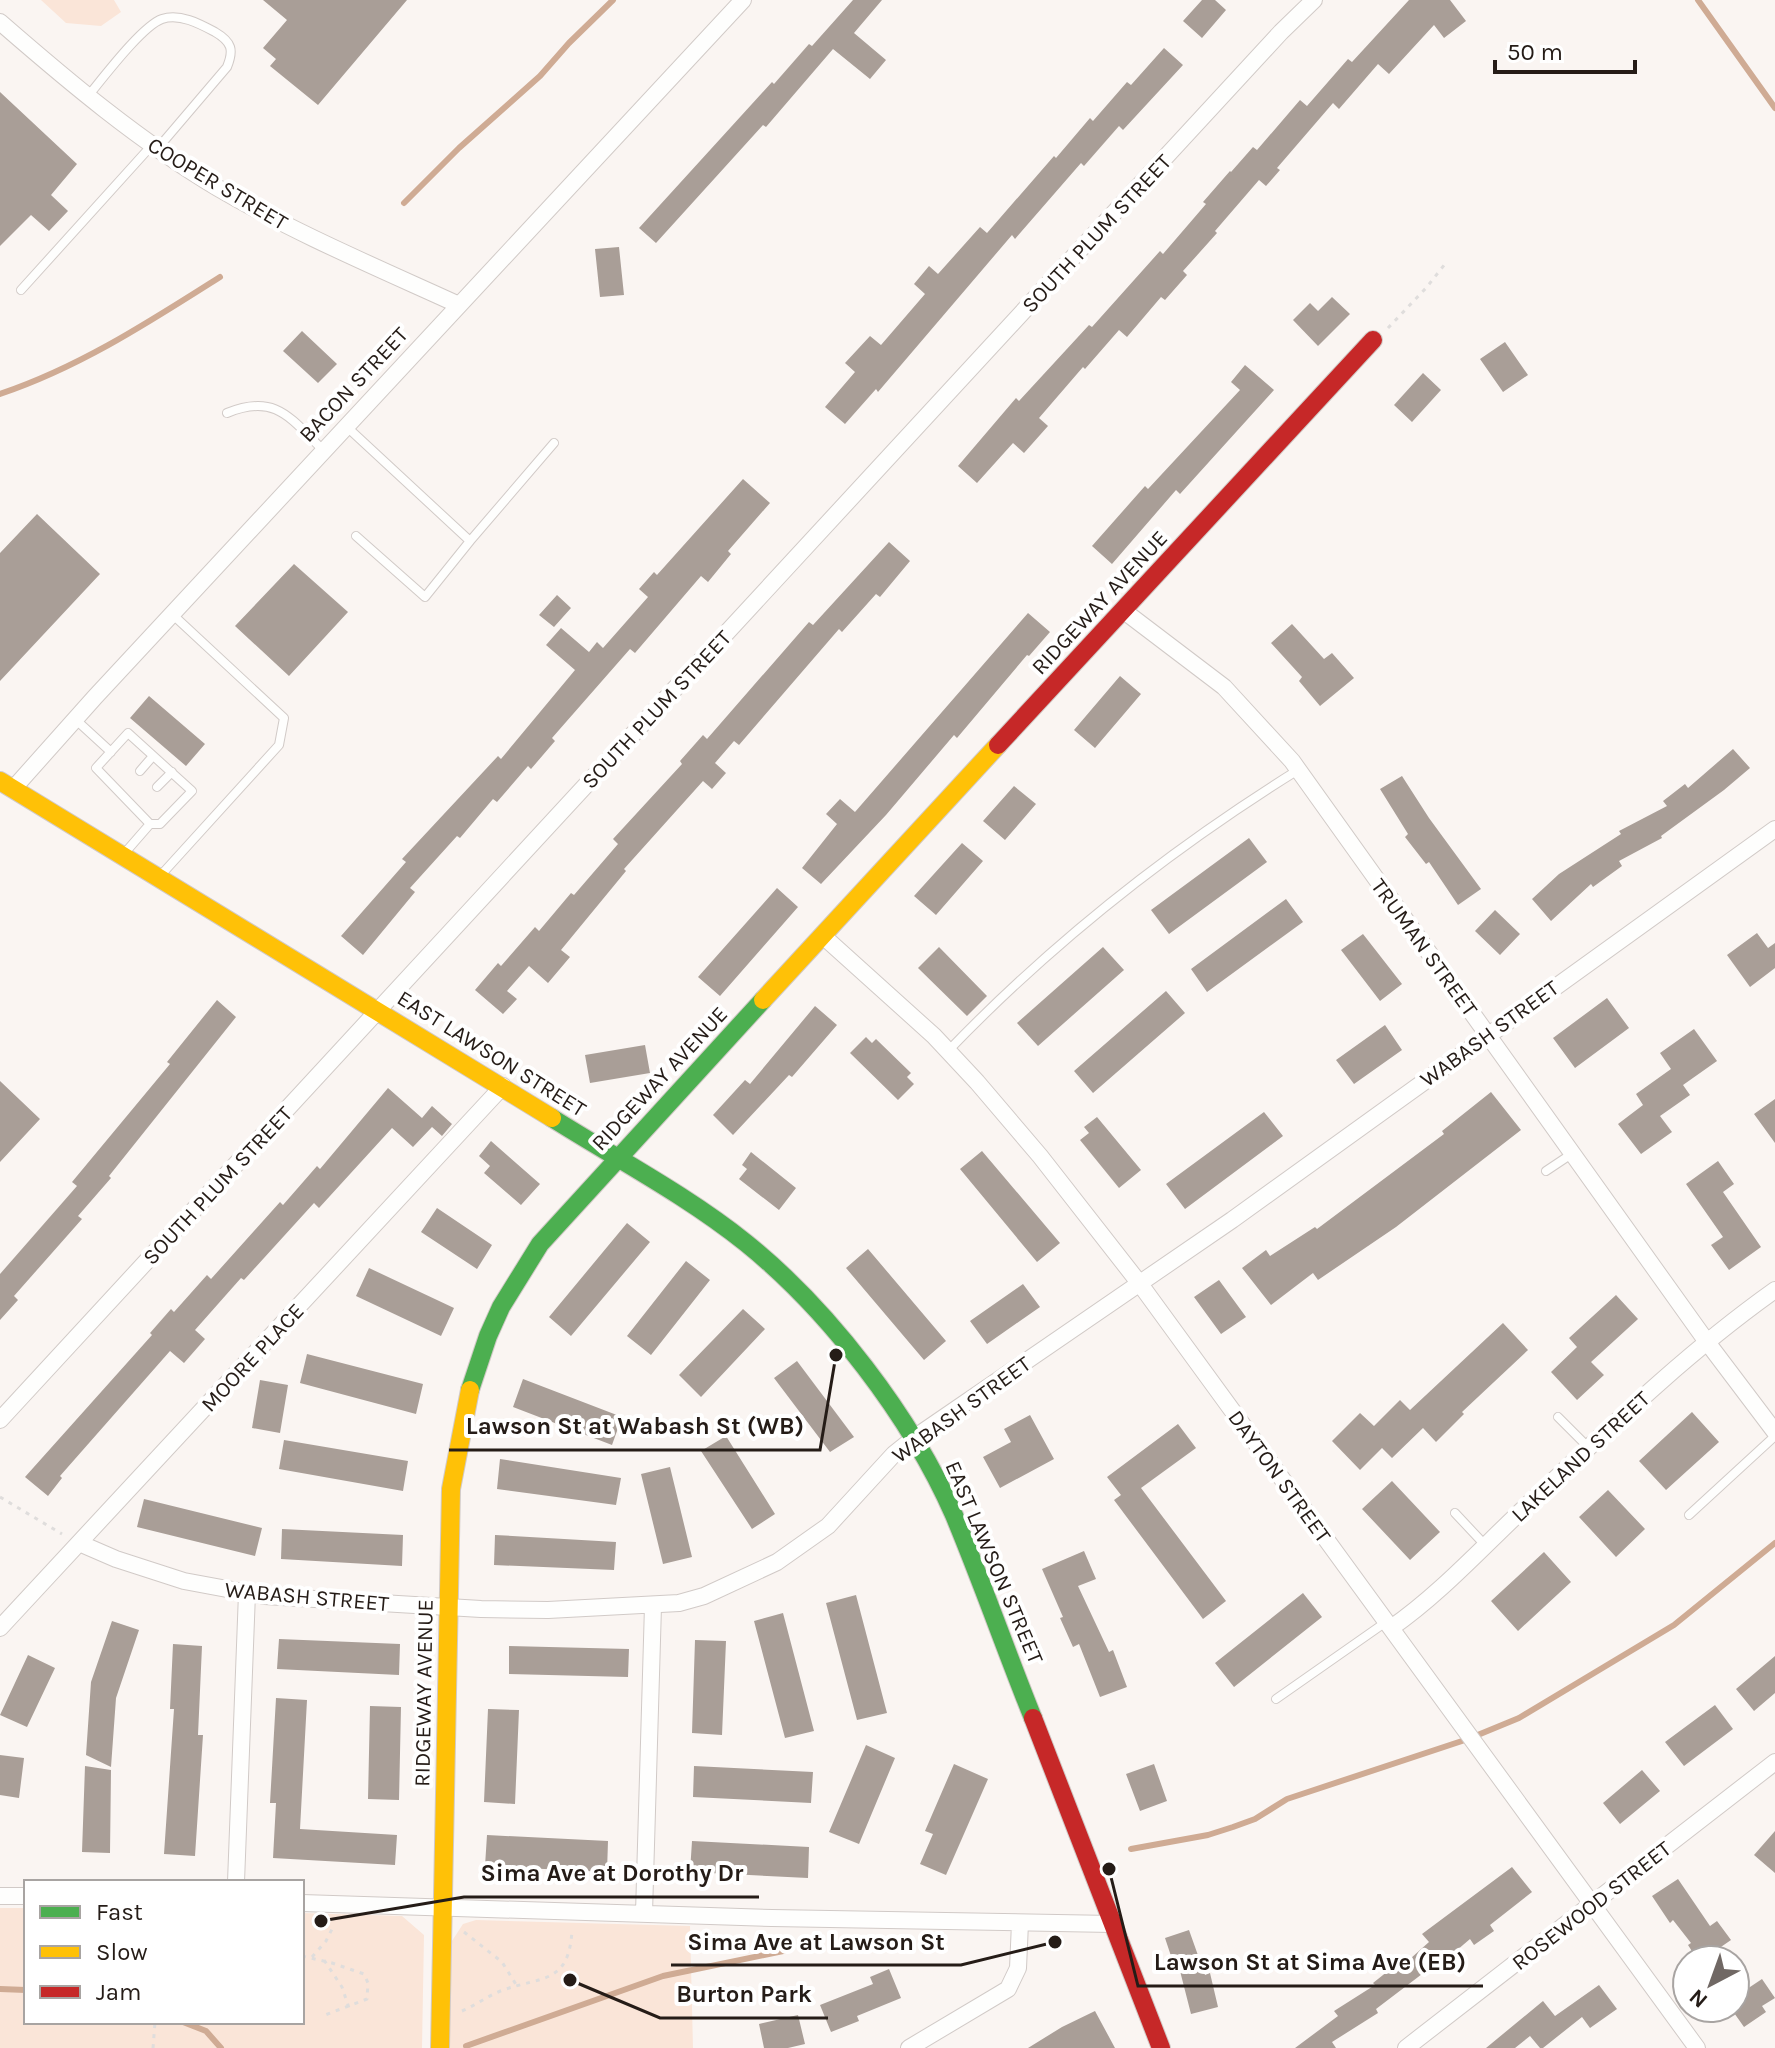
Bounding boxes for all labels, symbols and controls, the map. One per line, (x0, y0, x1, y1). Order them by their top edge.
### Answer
scale bar (1495, 24, 1635, 74)
text: 50 m (1507, 38, 1563, 66)
street label: COOPER STREET (143, 132, 292, 236)
street label: SOUTH PLUM STREET (1017, 149, 1177, 318)
street label: BACON STREET (294, 322, 414, 448)
street label: RIDGEWAY AVENUE (1026, 525, 1173, 680)
street label: SOUTH PLUM STREET (577, 625, 737, 794)
street label: TRUMAN STREET (1365, 874, 1483, 1022)
street label: WABASH STREET (1415, 975, 1564, 1093)
street label: EAST LAWSON STREET (392, 985, 591, 1123)
street label: RIDGEWAY AVENUE (586, 1001, 733, 1156)
street label: SOUTH PLUM STREET (138, 1101, 298, 1270)
street label: MOORE PLACE (196, 1298, 310, 1417)
street label: WABASH STREET (887, 1351, 1036, 1469)
street label: LAKELAND STREET (1506, 1386, 1655, 1528)
callout: Lawson St at Wabash St (WB) (449, 1402, 820, 1450)
street label: DAYTON STREET (1222, 1405, 1336, 1548)
text: Lawson St at Wabash St (WB) (466, 1412, 804, 1440)
street label: EAST LAWSON STREET (940, 1457, 1049, 1668)
street label: WABASH STREET (224, 1577, 390, 1617)
street label: RIDGEWAY AVENUE (409, 1599, 439, 1787)
street label: ROSEWOOD STREET (1507, 1836, 1676, 1976)
callout: Sima Ave at Dorothy Dr (464, 1849, 759, 1897)
text: Sima Ave at Dorothy Dr (481, 1859, 744, 1887)
legend (24, 1880, 304, 2024)
text: Fast (96, 1898, 143, 1926)
callout: Sima Ave at Lawson St (671, 1917, 961, 1965)
text: Sima Ave at Lawson St (687, 1928, 945, 1956)
text: Slow (96, 1938, 148, 1966)
callout: Lawson St at Sima Ave (EB) (1138, 1938, 1483, 1986)
north arrow (1671, 1944, 1751, 2024)
text: Lawson St at Sima Ave (EB) (1154, 1948, 1466, 1976)
callout: Burton Park (660, 1970, 828, 2018)
text: Jam (96, 1978, 141, 2006)
text: Burton Park (676, 1980, 812, 2008)
text: N (1684, 1983, 1713, 2013)

